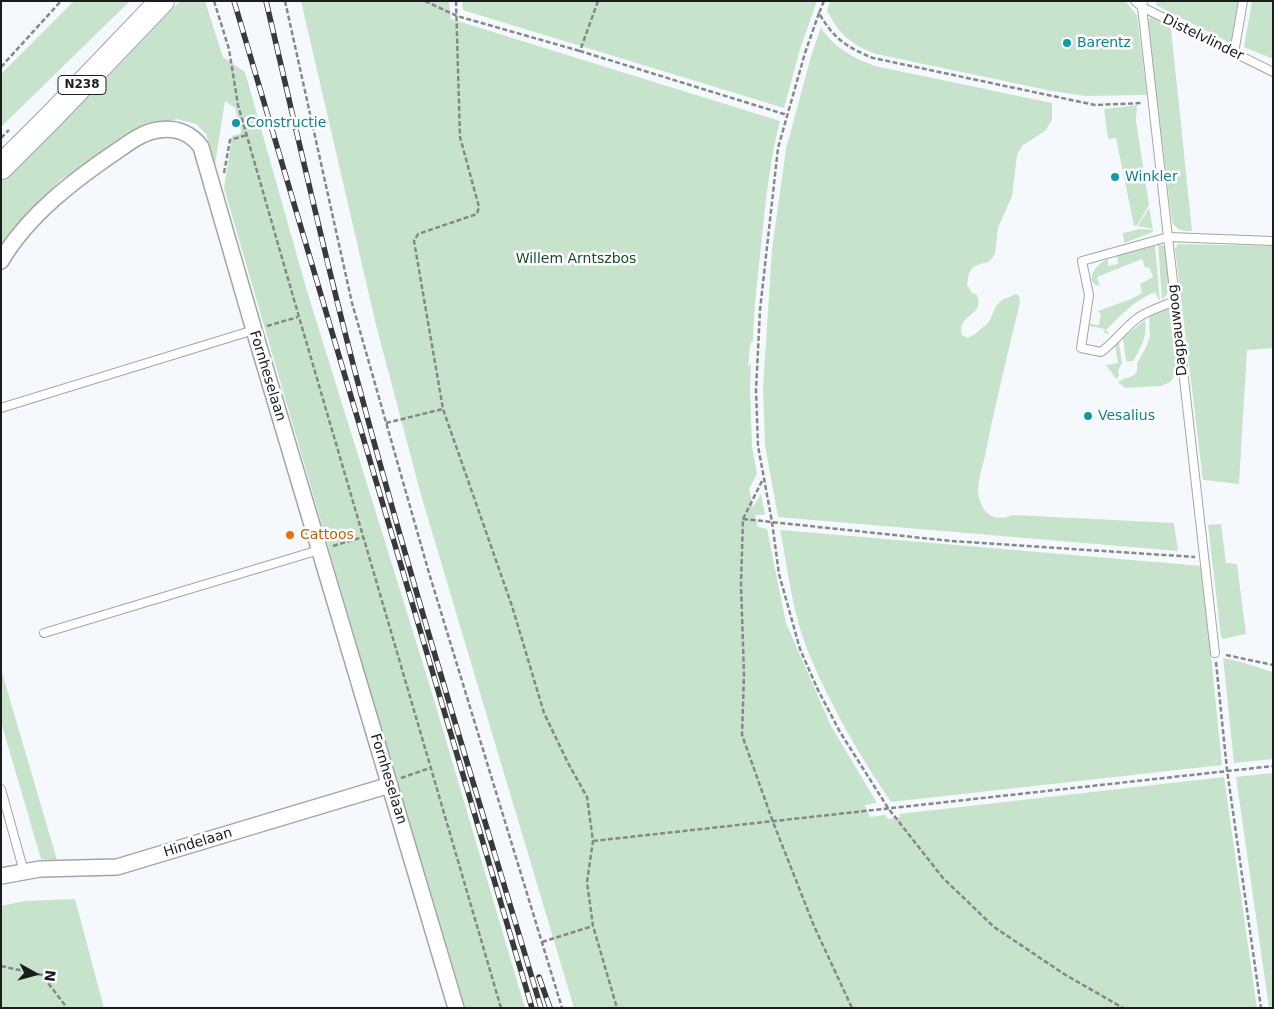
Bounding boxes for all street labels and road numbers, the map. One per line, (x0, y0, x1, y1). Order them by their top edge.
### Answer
street label: Distelvlinder (1160, 11, 1246, 65)
road number: N238 (58, 76, 106, 94)
street label: Dagpauwoog (1165, 283, 1191, 377)
street label: Fornheselaan (245, 329, 289, 423)
street label: Fornheselaan (366, 732, 410, 826)
street label: Hindelaan (162, 825, 234, 861)

